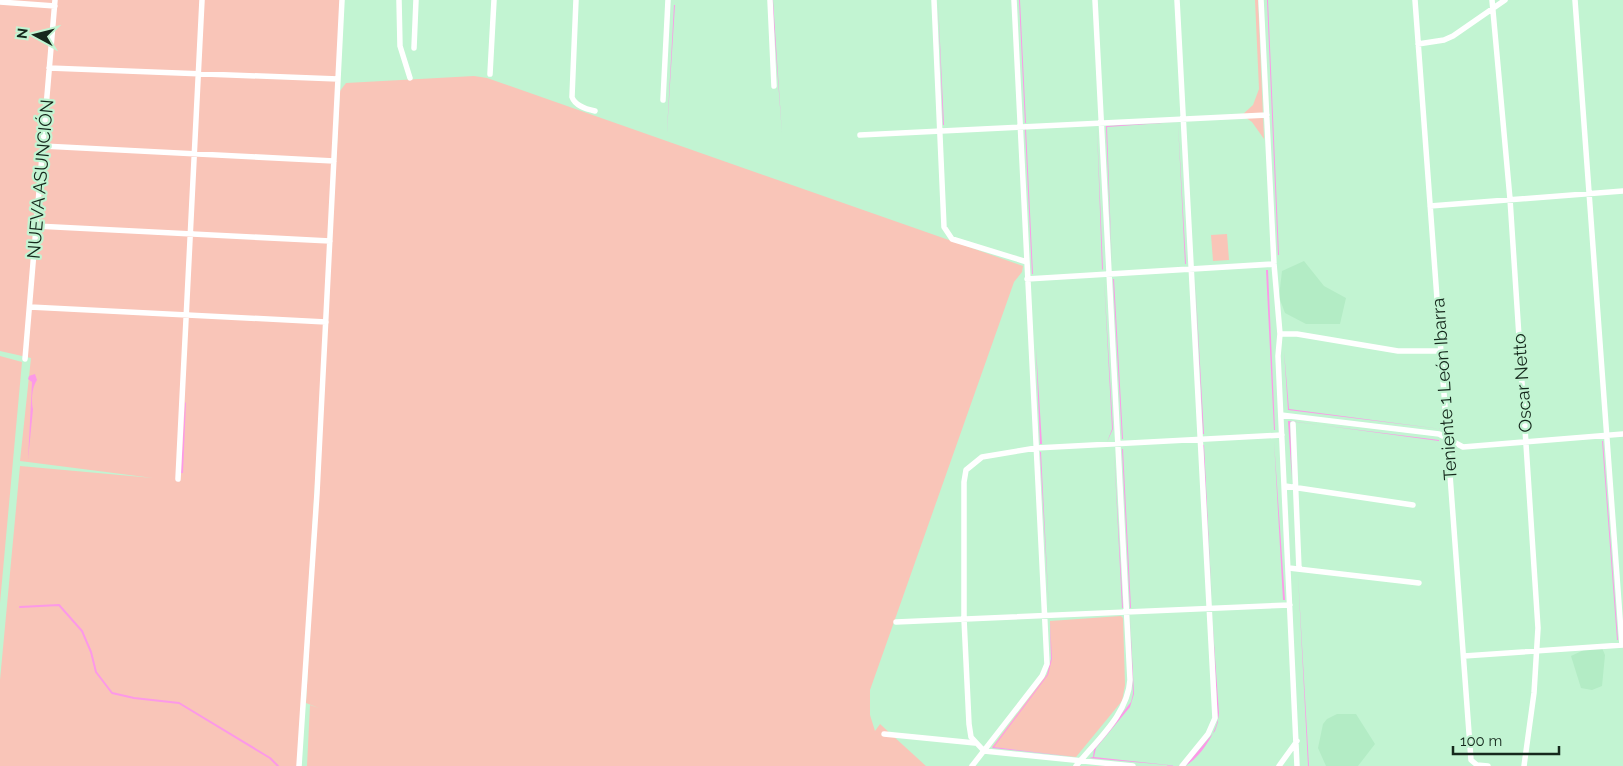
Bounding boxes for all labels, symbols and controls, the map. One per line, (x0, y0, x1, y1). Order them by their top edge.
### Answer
north arrow (10, 10, 60, 60)
text: N (14, 27, 31, 40)
street label: NUEVA ASUNCIÓN (22, 98, 57, 260)
street label: Teniente 1 León Ibarra (1427, 297, 1461, 481)
street label: Oscar Netto (1508, 332, 1536, 433)
scale bar (1453, 724, 1559, 756)
text: 100 m (1460, 732, 1502, 750)

